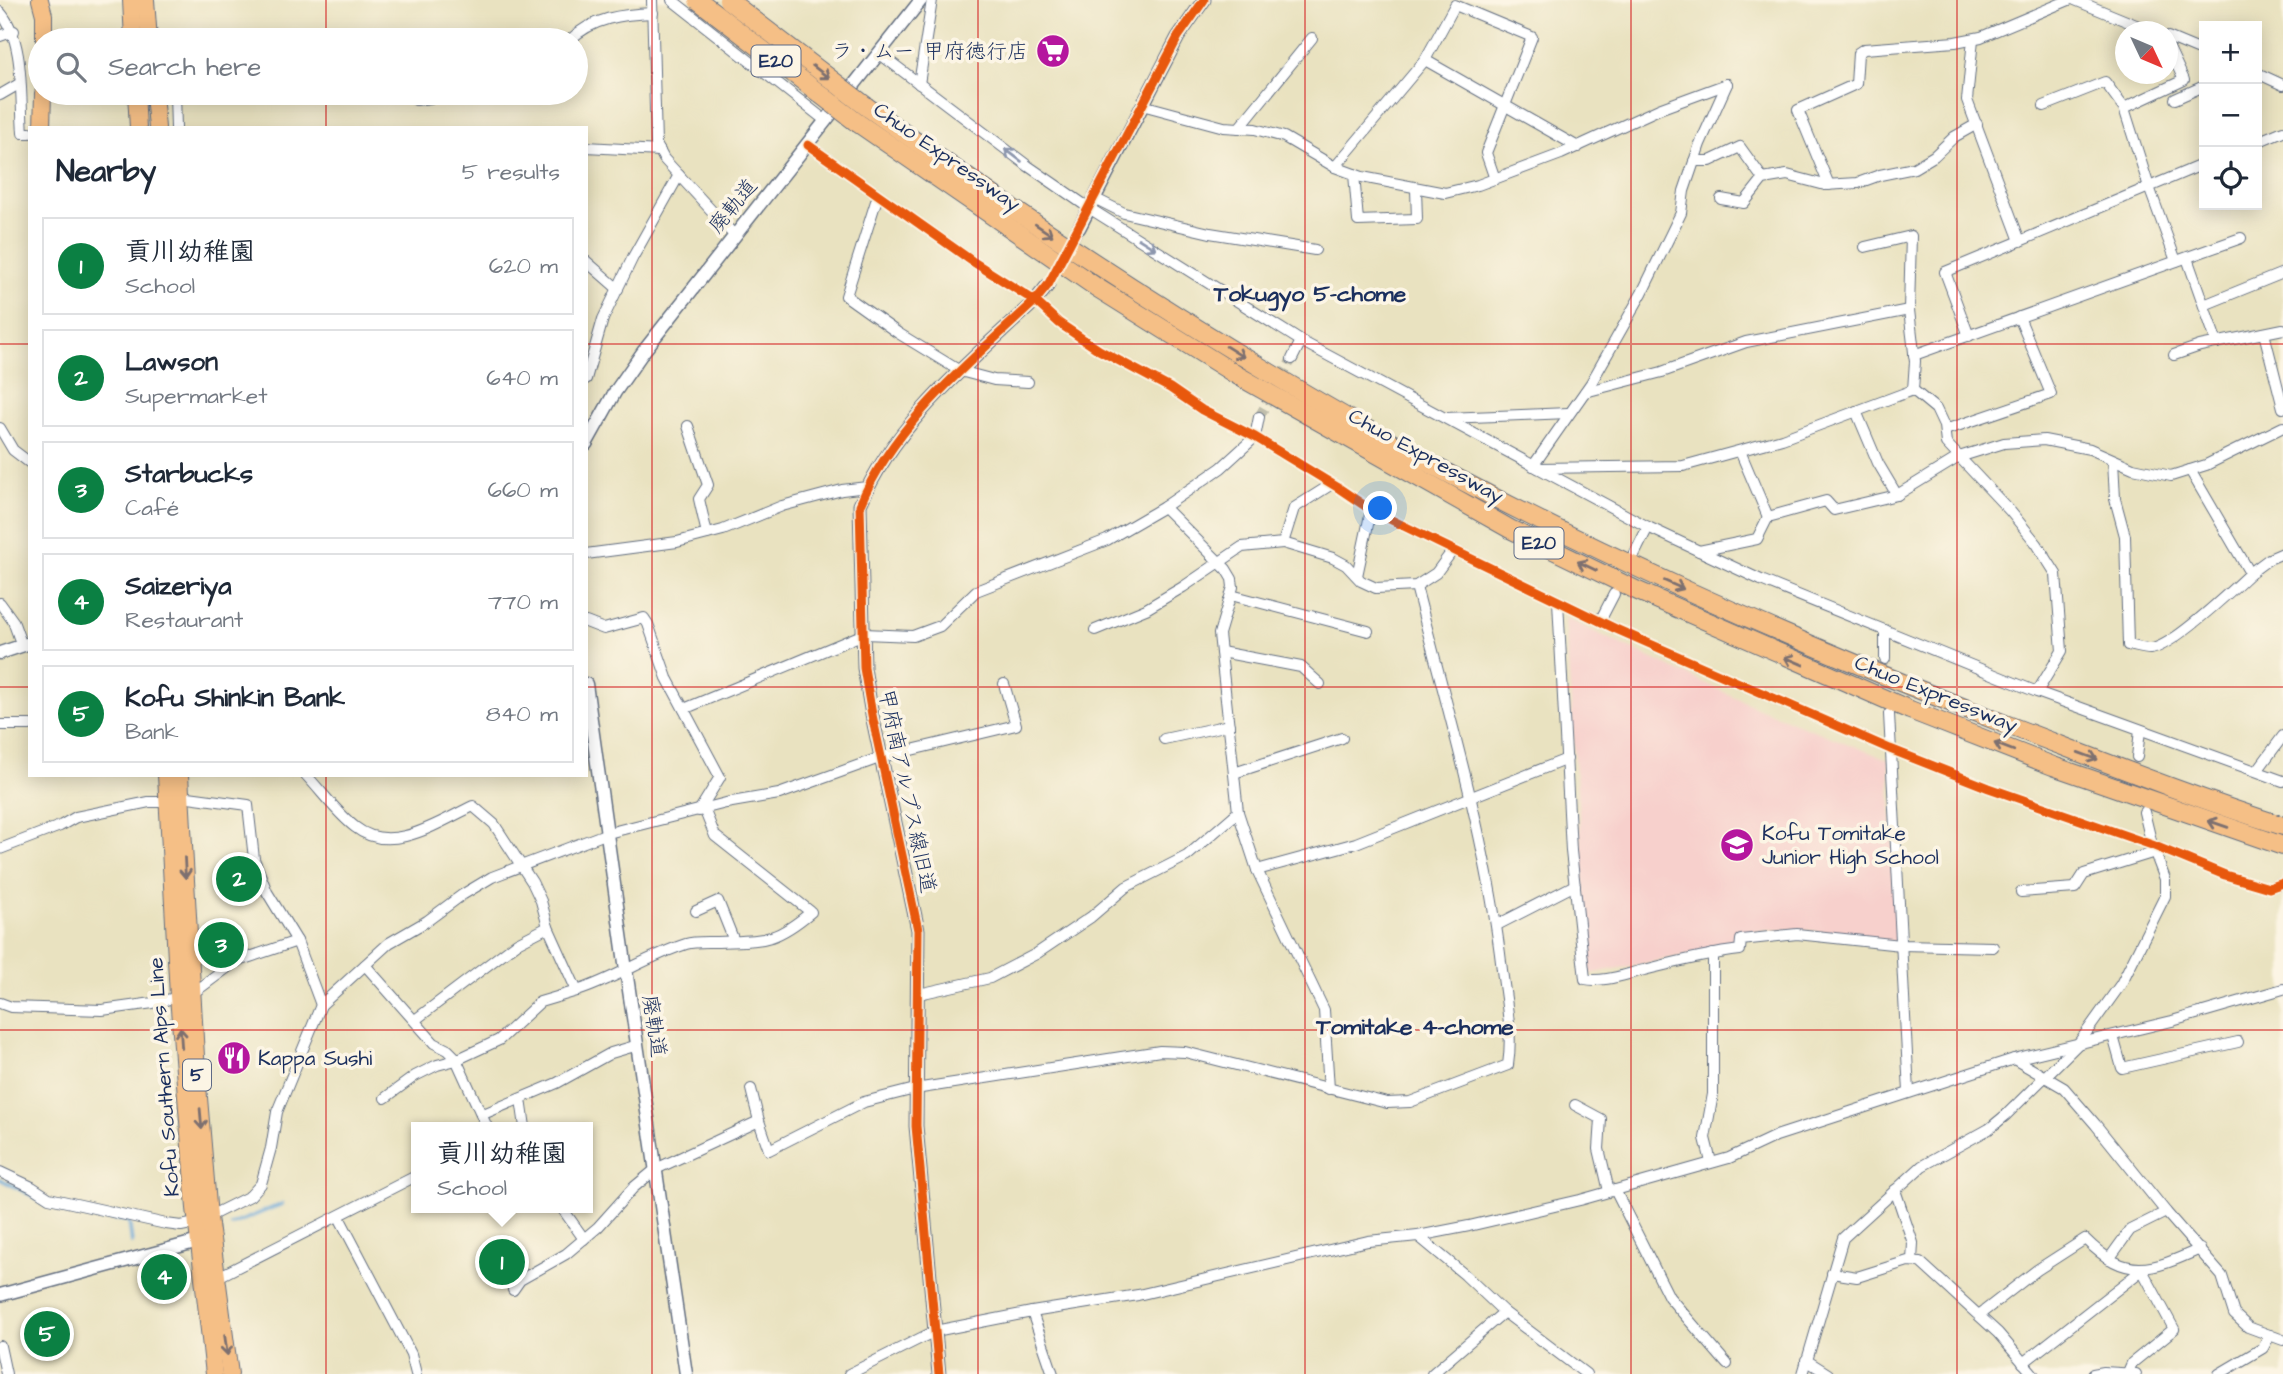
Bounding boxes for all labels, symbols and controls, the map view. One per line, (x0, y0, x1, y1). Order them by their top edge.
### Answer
north arrow (2115, 21, 2178, 84)
map controls (2199, 21, 2262, 210)
button: + (2199, 21, 2262, 84)
search box (28, 28, 588, 105)
supermarket icon: ラ・ムー 甲府徳行店 (1034, 32, 1072, 70)
place label: ラ・ムー 甲府徳行店 (831, 37, 1028, 66)
road number: E20 (752, 45, 800, 76)
icon: search (52, 48, 90, 86)
text: Search here (108, 49, 261, 85)
one-way arrow (811, 64, 830, 79)
button: − (2199, 84, 2262, 147)
street label: Chuo Expressway (867, 95, 1027, 221)
one-way arrow (1004, 147, 1023, 162)
button: locate (2199, 147, 2262, 210)
text: Nearby (56, 151, 156, 193)
text: 5 results (462, 156, 560, 188)
street label: 廃軌道 (702, 172, 764, 240)
one-way arrow (1034, 223, 1053, 237)
text: 貢川幼稚園 (125, 234, 255, 270)
one-way arrow (1137, 237, 1156, 252)
text: 1 (80, 250, 82, 282)
text: 620 m (489, 250, 558, 282)
text: School (125, 270, 195, 302)
district label: Tokugyo 5-chome (1213, 278, 1407, 312)
text: Lawson (125, 344, 218, 380)
one-way arrow (1225, 346, 1245, 360)
text: 2 (74, 362, 88, 394)
text: 640 m (486, 362, 558, 394)
text: Supermarket (125, 380, 268, 412)
street label: Chuo Expressway (1342, 401, 1509, 513)
text: Starbucks (125, 456, 253, 492)
text: 3 (75, 474, 87, 506)
text: 660 m (488, 474, 558, 506)
your location (1363, 491, 1397, 525)
text: Café (125, 492, 179, 524)
road number: E20 (1514, 528, 1564, 558)
one-way arrow (1577, 559, 1598, 573)
text: Saizeriya (125, 568, 232, 604)
one-way arrow (1663, 579, 1684, 592)
text: 4 (73, 586, 89, 618)
text: 770 m (488, 586, 558, 618)
text: Restaurant (125, 604, 243, 636)
street label: Chuo Expressway (1849, 648, 2022, 742)
one-way arrow (1783, 653, 1805, 666)
text: Kofu Shinkin Bank (125, 680, 345, 716)
street label: 甲府南アルプス線旧道 (871, 686, 943, 896)
text: 5 (73, 698, 89, 730)
text: 840 m (486, 698, 558, 730)
text: Bank (125, 716, 179, 748)
one-way arrow (1994, 739, 2016, 752)
one-way arrow (2077, 750, 2099, 763)
one-way arrow (2208, 817, 2230, 829)
place label: Kofu Tomitake Junior High School (1762, 819, 1939, 874)
school or university icon: Kofu Tomitake Junior High School (1718, 826, 1756, 864)
pin: 2 (216, 853, 262, 905)
one-way arrow (179, 856, 192, 879)
pin: 3 (198, 919, 244, 971)
street label: Kofu Southern Alps Line (141, 956, 188, 1198)
street label: 廃軌道 (635, 993, 673, 1059)
district label: Tomitake 4-chome (1315, 1011, 1514, 1043)
one-way arrow (174, 1027, 187, 1050)
restaurant icon: Kappa Sushi (215, 1039, 253, 1077)
place label: Kappa Sushi (258, 1044, 372, 1074)
road number: 5 (183, 1060, 211, 1091)
one-way arrow (195, 1108, 208, 1130)
popup (411, 1122, 593, 1213)
text: 貢川幼稚園 (437, 1136, 567, 1172)
text: School (437, 1172, 507, 1204)
pin: 1 (479, 1236, 525, 1288)
pin: 4 (141, 1251, 187, 1303)
pin: 5 (24, 1308, 70, 1360)
one-way arrow (220, 1334, 233, 1356)

